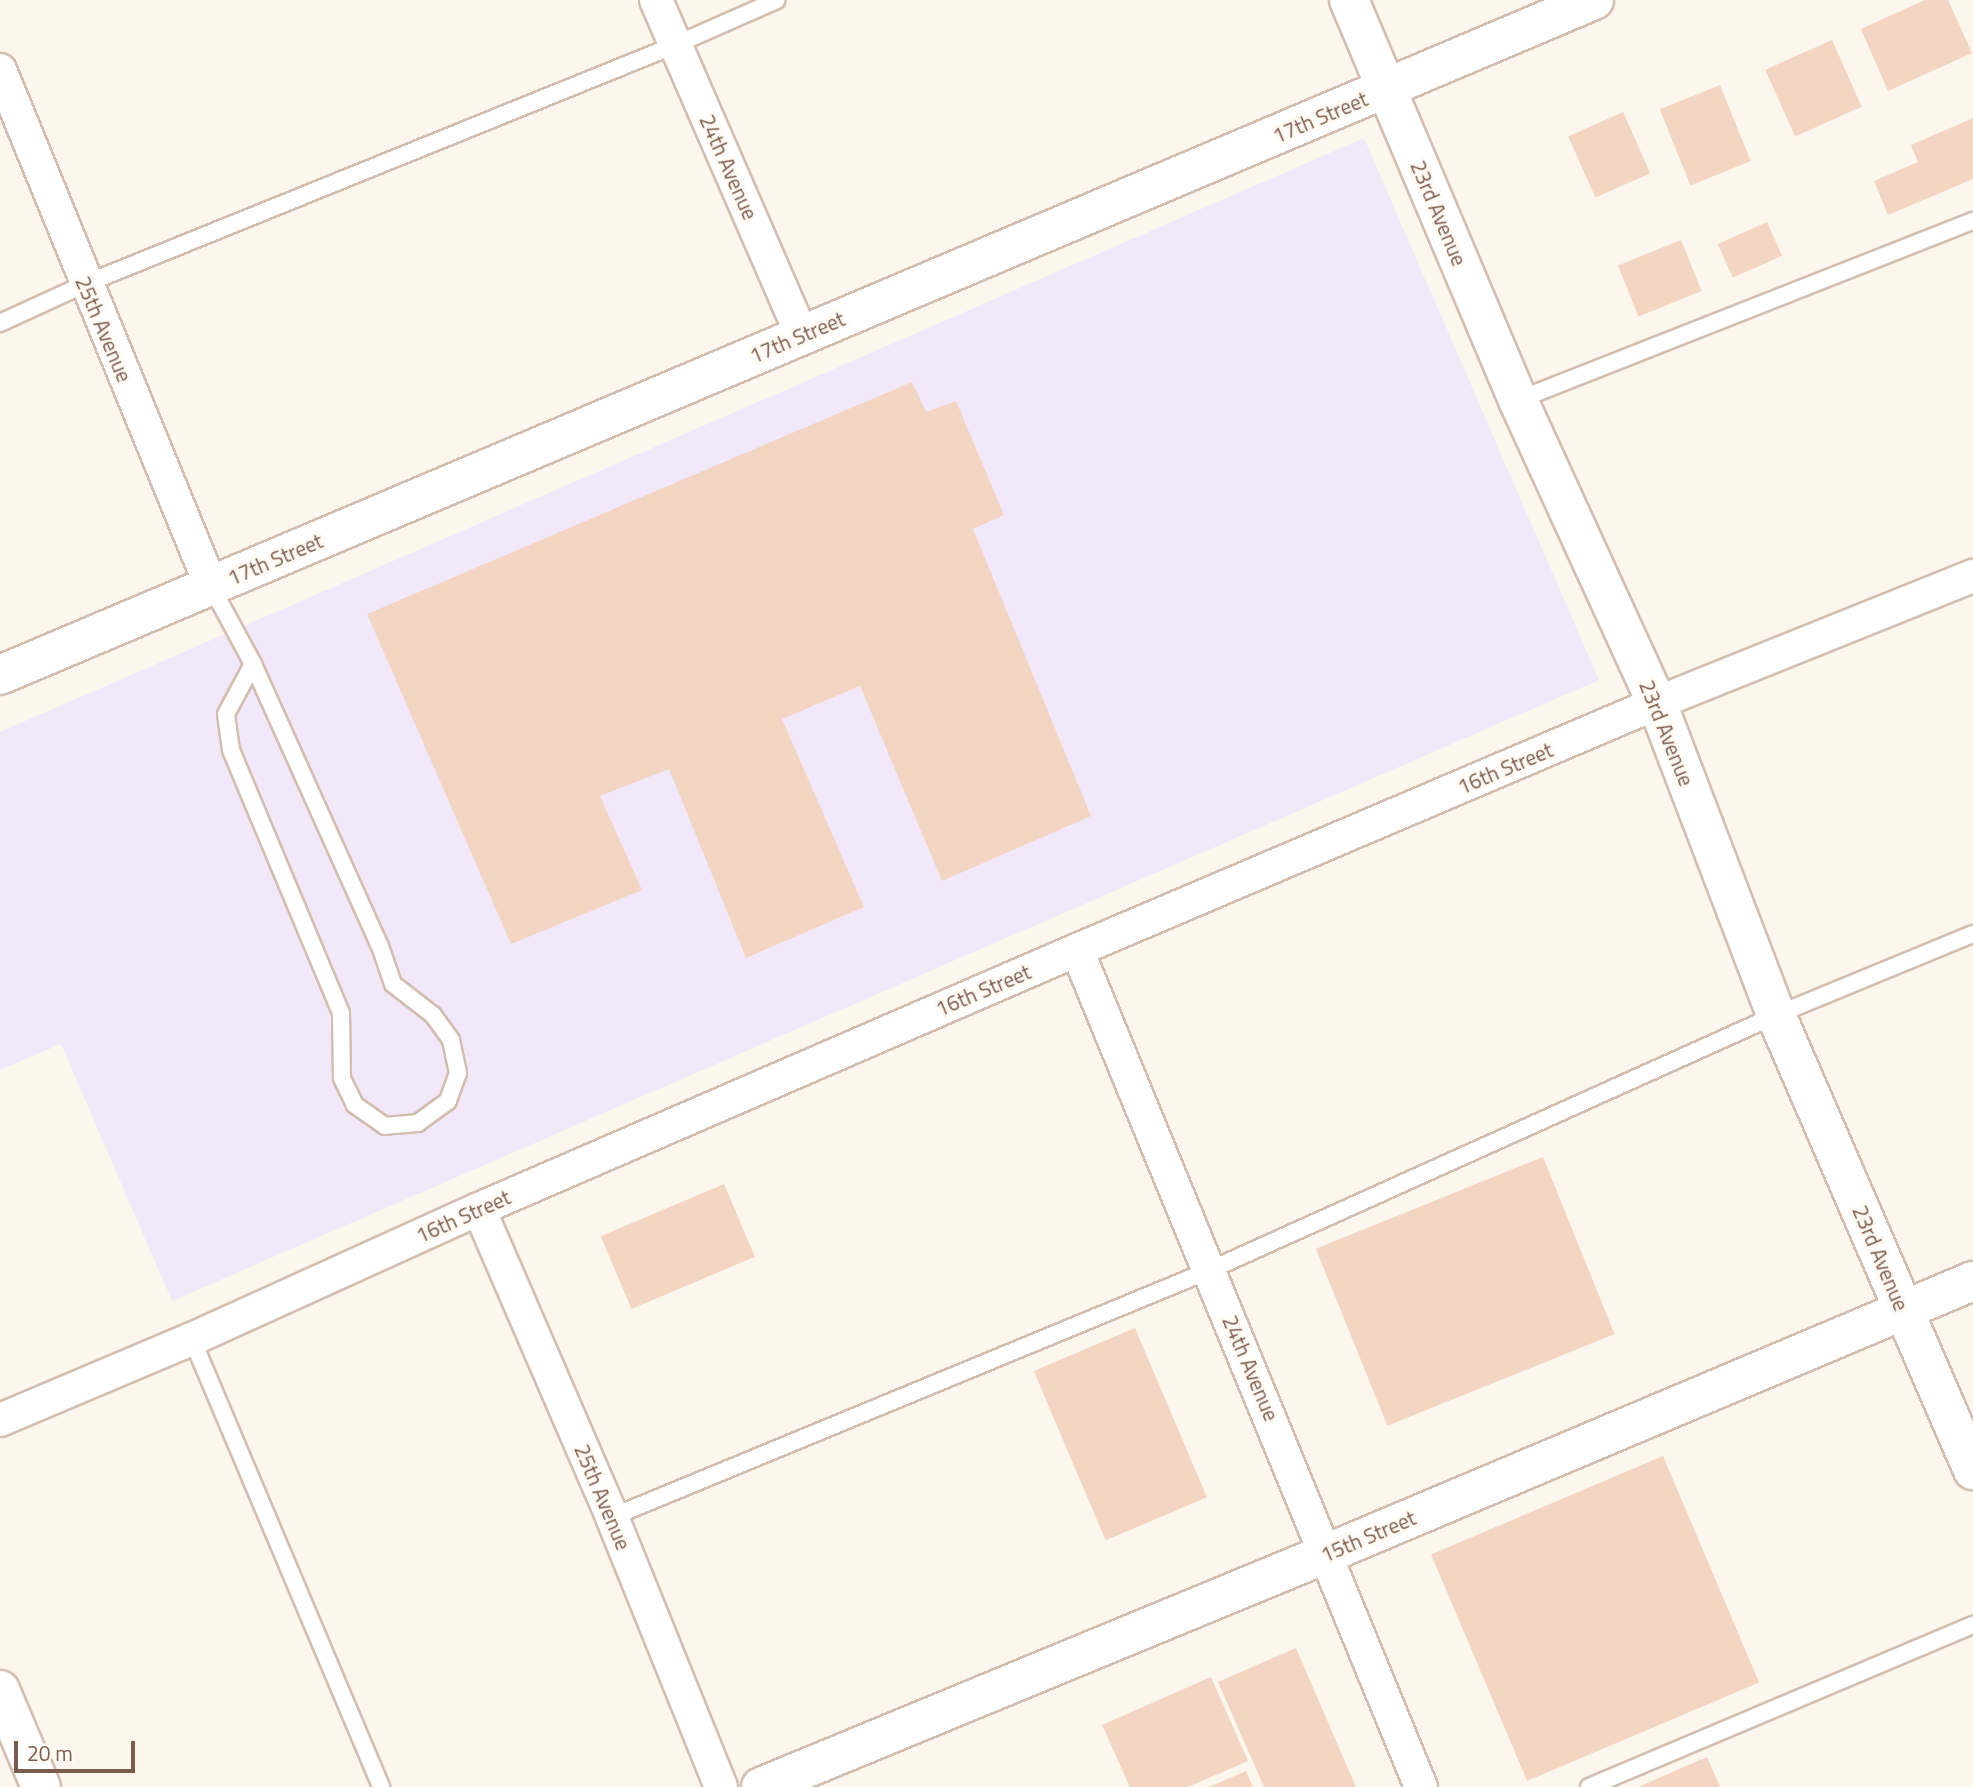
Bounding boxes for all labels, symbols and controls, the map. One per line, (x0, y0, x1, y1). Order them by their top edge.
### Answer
street label: 17th Street (1269, 86, 1371, 148)
street label: 24th Avenue (695, 110, 763, 224)
street label: 23rd Avenue (1406, 157, 1472, 269)
street label: 25th Avenue (70, 272, 138, 386)
street label: 17th Street (746, 306, 848, 368)
street label: 17th Street (224, 528, 326, 590)
street label: 23rd Avenue (1634, 676, 1700, 790)
street label: 16th Street (1454, 737, 1556, 799)
street label: 16th Street (932, 959, 1034, 1021)
street label: 16th Street (412, 1184, 514, 1248)
street label: 23rd Avenue (1848, 1202, 1914, 1314)
street label: 24th Avenue (1217, 1311, 1285, 1425)
street label: 25th Avenue (569, 1440, 637, 1554)
street label: 15th Street (1317, 1505, 1419, 1567)
scale bar (18, 1728, 138, 1772)
text: 20 m (27, 1737, 73, 1769)

